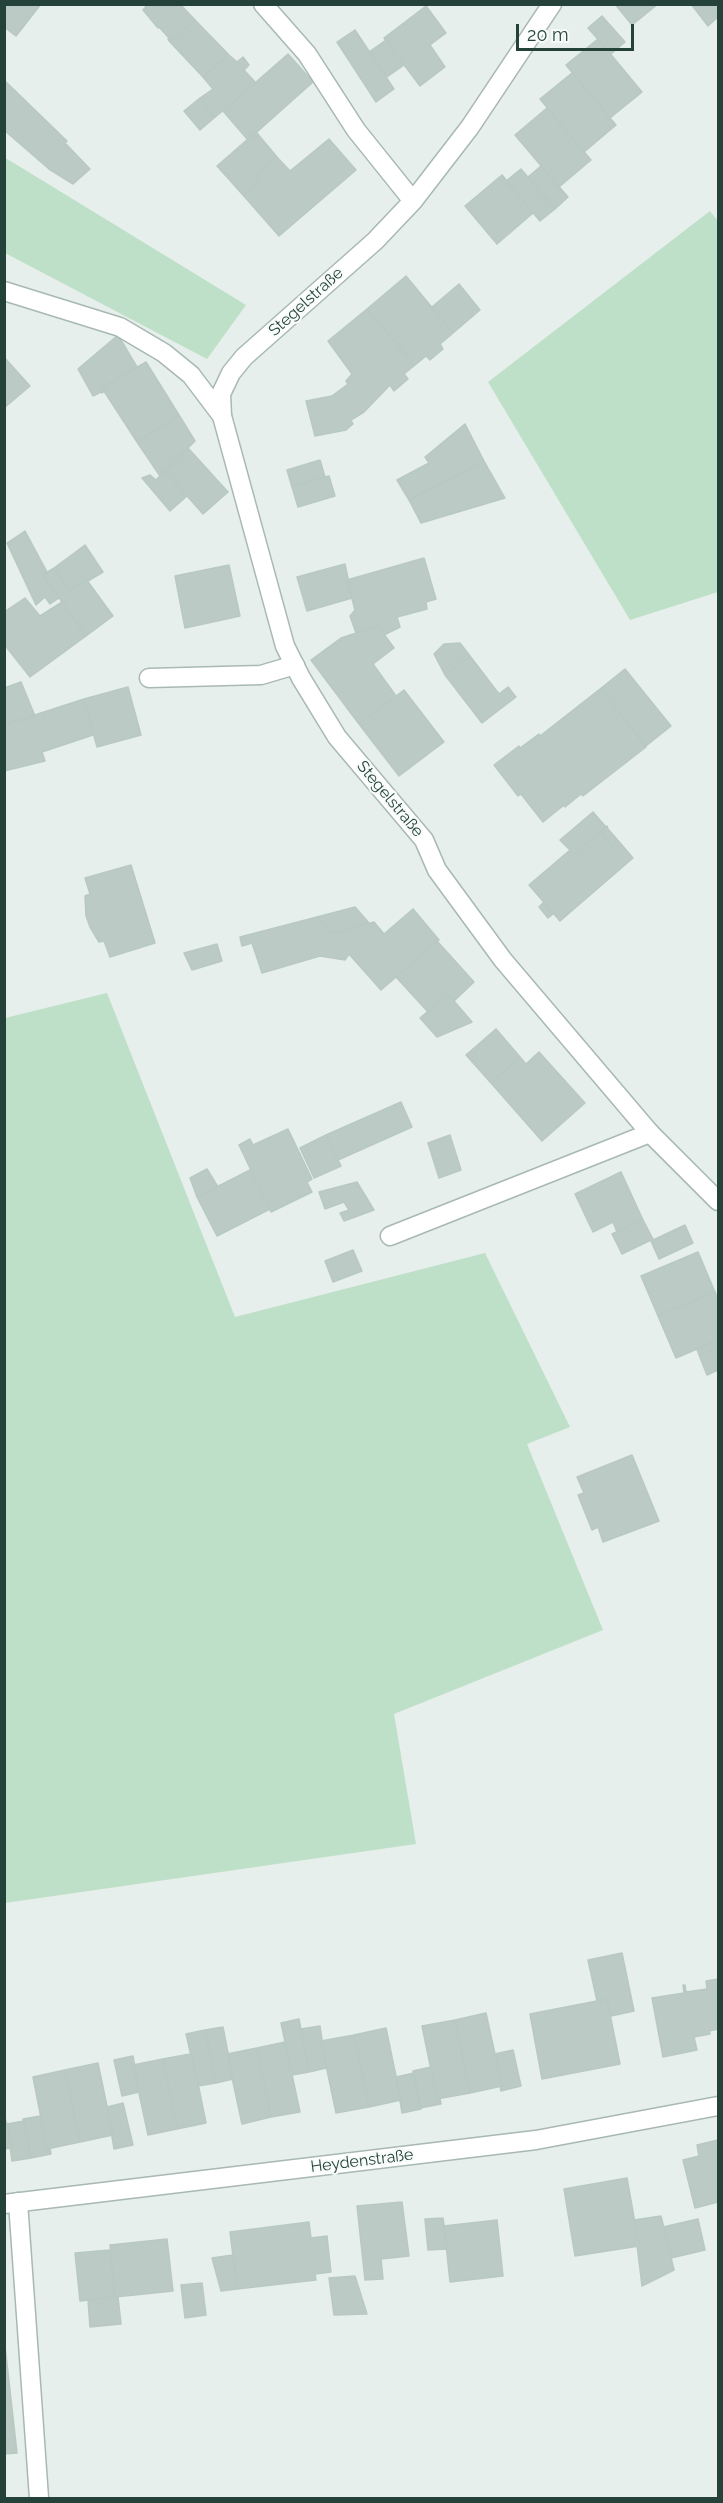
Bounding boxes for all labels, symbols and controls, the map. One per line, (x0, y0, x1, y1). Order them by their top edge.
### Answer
scale bar (519, 12, 638, 50)
text: 20 m (527, 24, 569, 45)
street label: Stegelstraße (265, 264, 347, 340)
street label: Stegelstraße (353, 757, 427, 841)
street label: Heydenstraße (309, 2145, 415, 2177)

